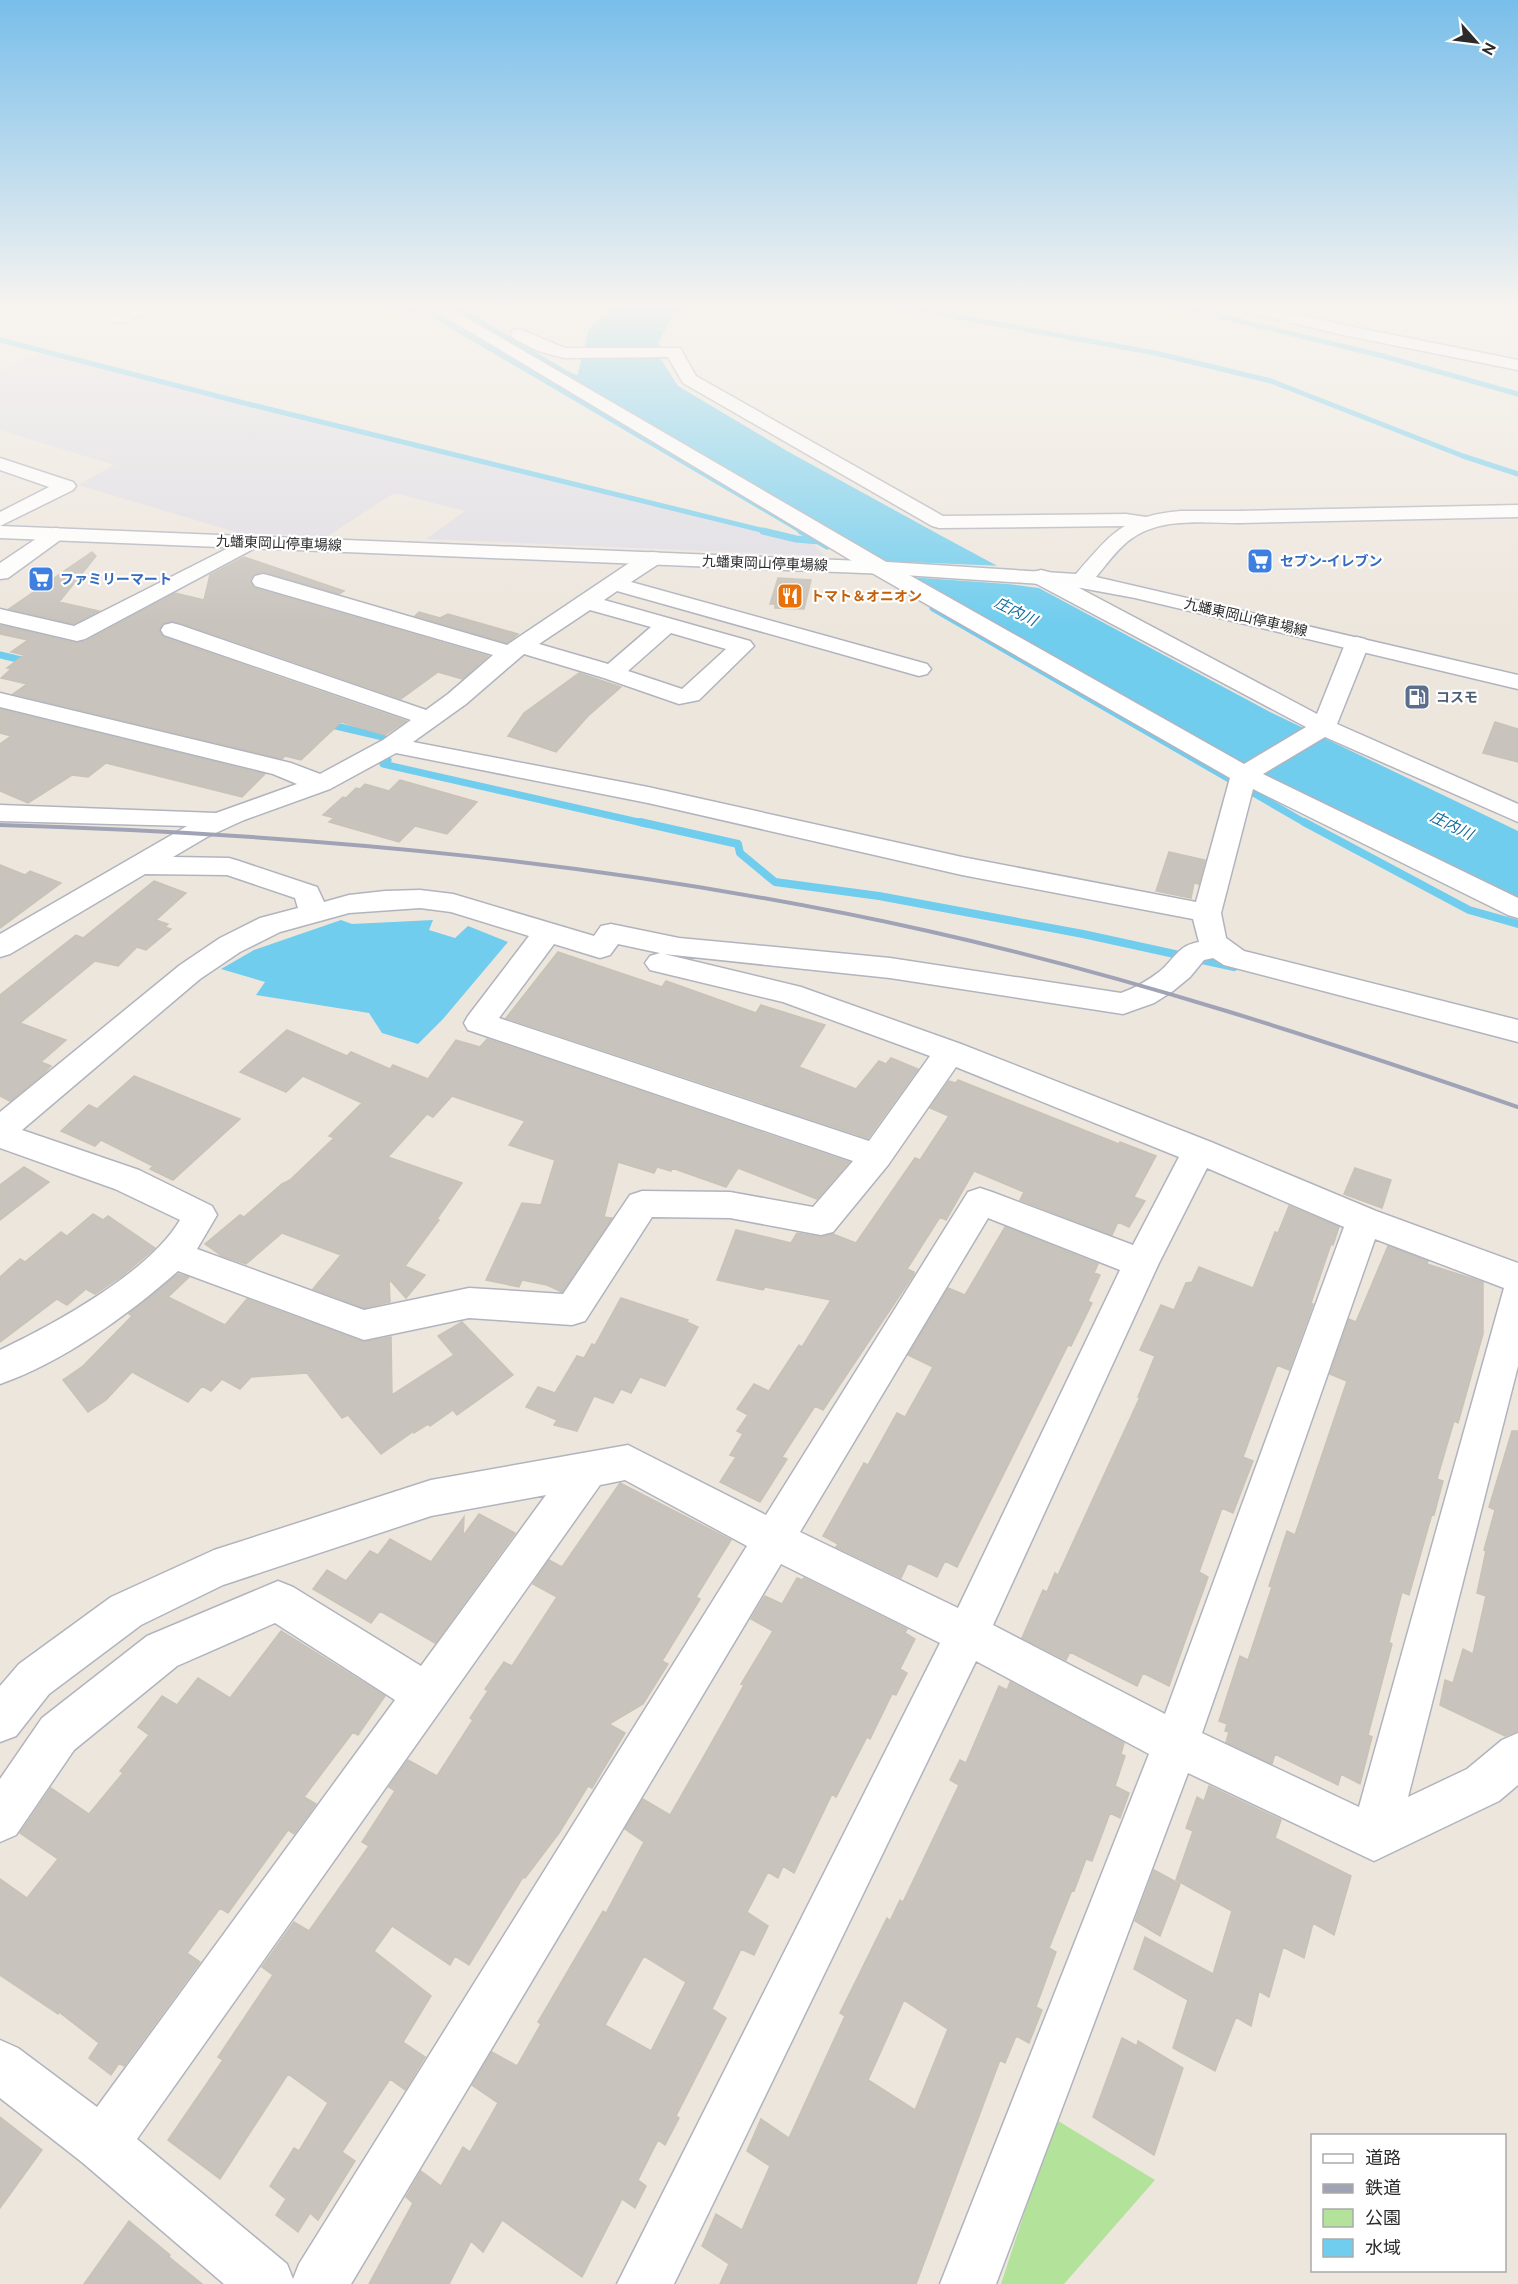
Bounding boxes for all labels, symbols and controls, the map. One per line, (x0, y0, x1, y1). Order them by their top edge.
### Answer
north arrow (1446, 12, 1506, 72)
text: N (1478, 40, 1500, 59)
street label: 九蟠東岡山停車場線 (216, 533, 342, 553)
supermarket icon: セブン-イレブン (1245, 546, 1275, 576)
street label: 九蟠東岡山停車場線 (702, 553, 828, 573)
place label: セブン-イレブン (1280, 553, 1383, 569)
supermarket icon: ファミリーマート (26, 564, 56, 594)
place label: ファミリーマート (60, 571, 172, 587)
restaurant icon: トマト＆オニオン (775, 581, 805, 611)
place label: トマト＆オニオン (810, 588, 922, 604)
water label: 庄内川 (992, 593, 1042, 630)
street label: 九蟠東岡山停車場線 (1183, 595, 1309, 639)
fuel station icon: コスモ (1402, 682, 1432, 712)
place label: コスモ (1436, 689, 1478, 705)
water label: 庄内川 (1428, 807, 1478, 843)
legend (1311, 2134, 1506, 2272)
text: 道路 (1365, 2147, 1401, 2167)
text: 鉄道 (1365, 2177, 1401, 2197)
text: 公園 (1365, 2207, 1401, 2227)
text: 水域 (1365, 2237, 1401, 2257)

